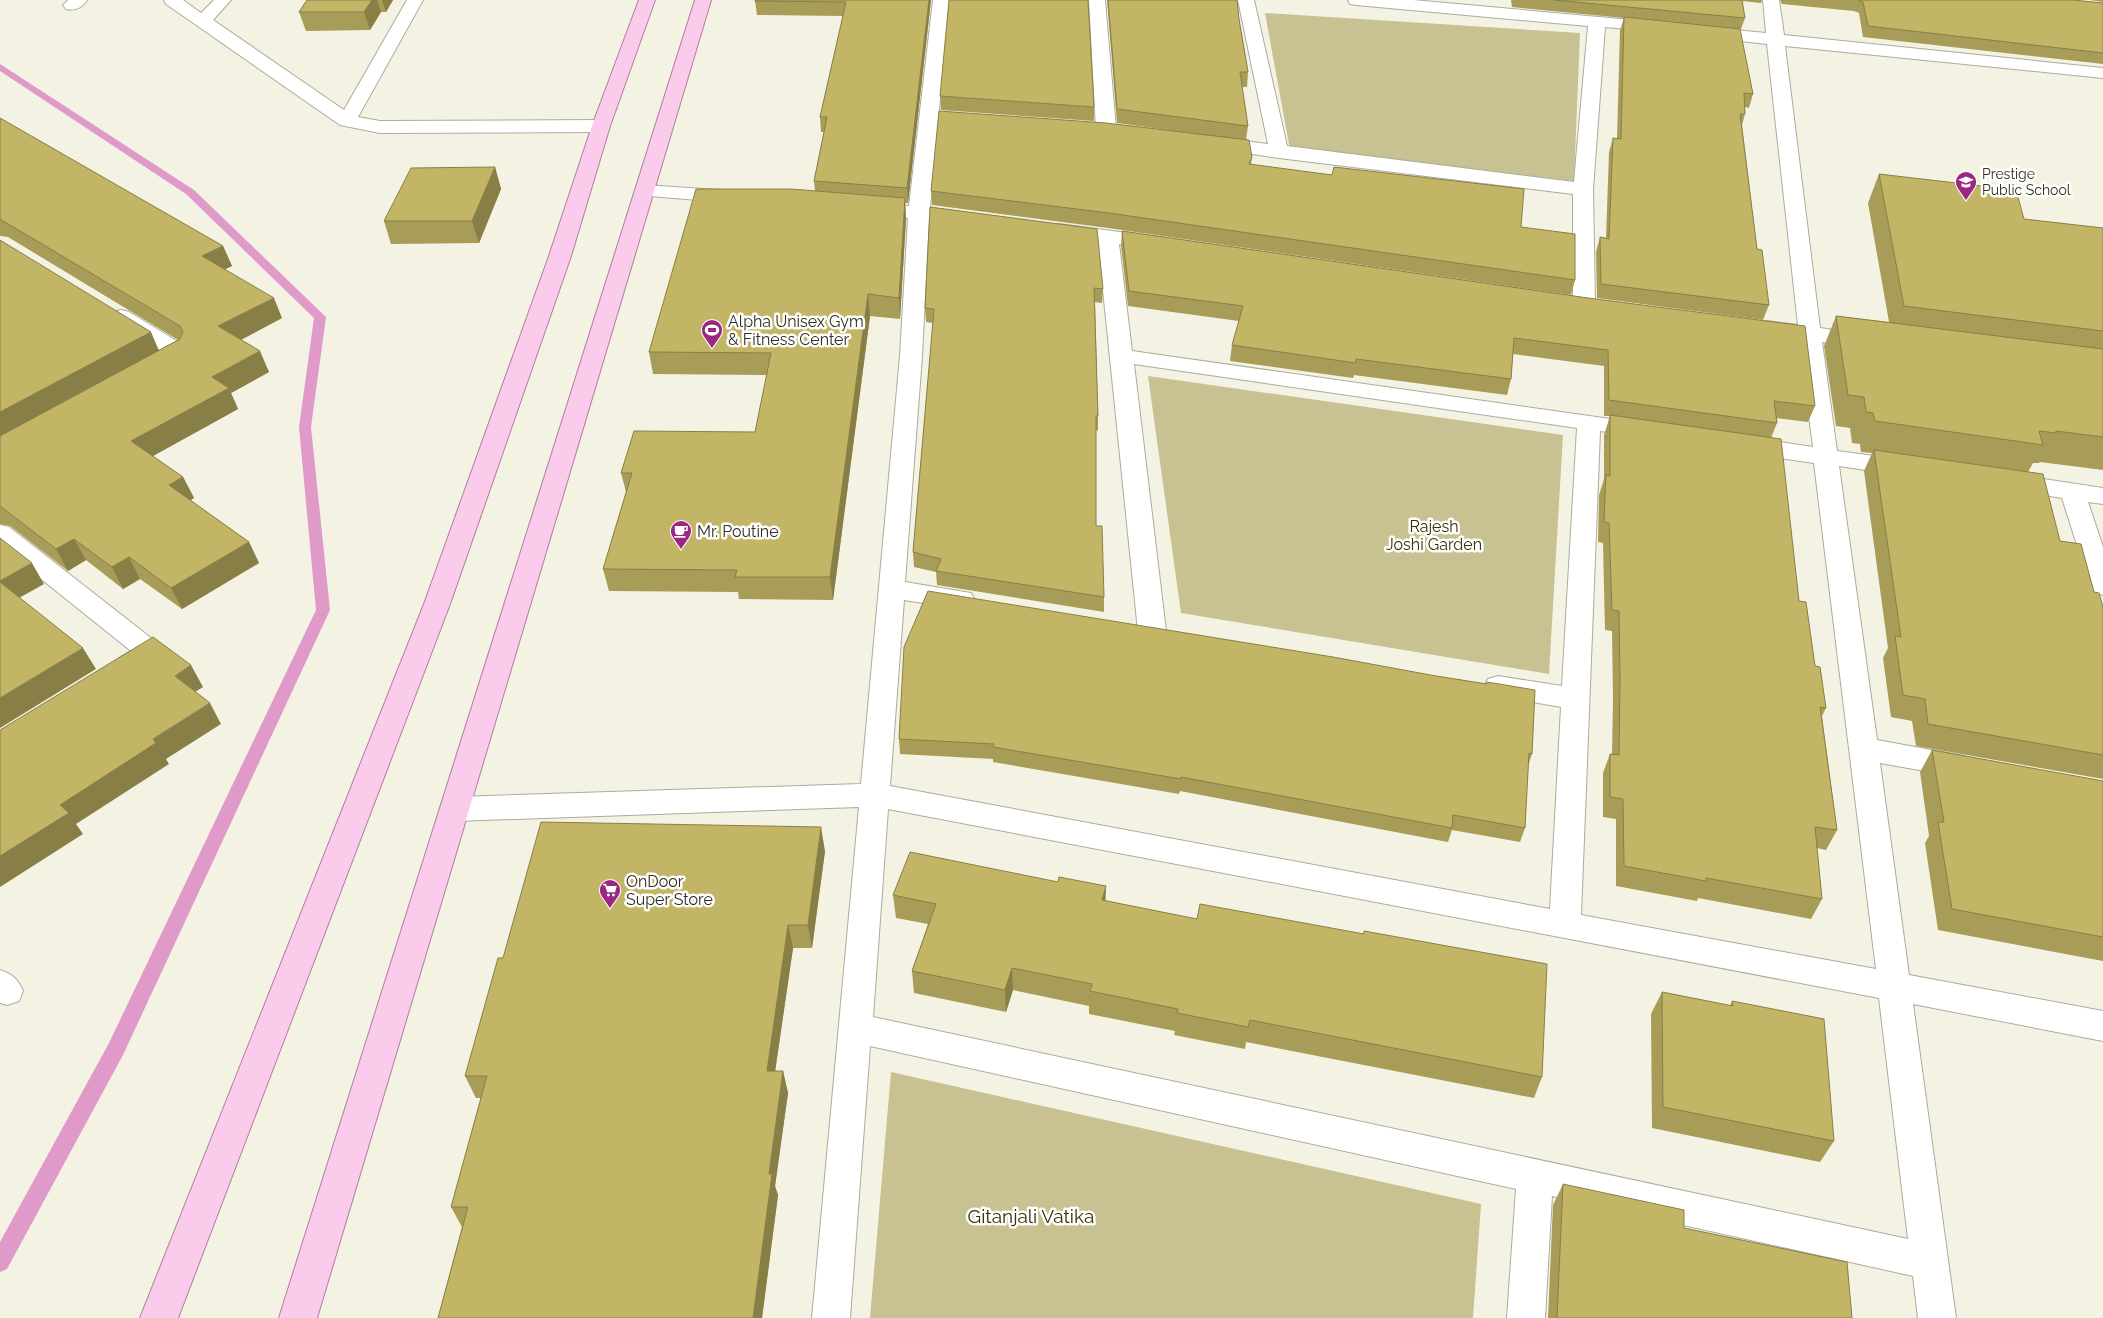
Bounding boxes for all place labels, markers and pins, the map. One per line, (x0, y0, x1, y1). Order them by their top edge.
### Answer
place label: Prestige Public School (1982, 166, 2071, 198)
school or university icon: Prestige Public School (1954, 170, 1978, 201)
place label: Alpha Unisex Gym & Fitness Center (728, 312, 864, 349)
sports icon: Alpha Unisex Gym & Fitness Center (700, 318, 724, 349)
cafe icon: Mr. Poutine (669, 519, 693, 550)
place label: Mr. Poutine (697, 522, 779, 541)
place label: OnDoor Super Store (626, 872, 713, 909)
supermarket icon: OnDoor Super Store (598, 878, 622, 909)

